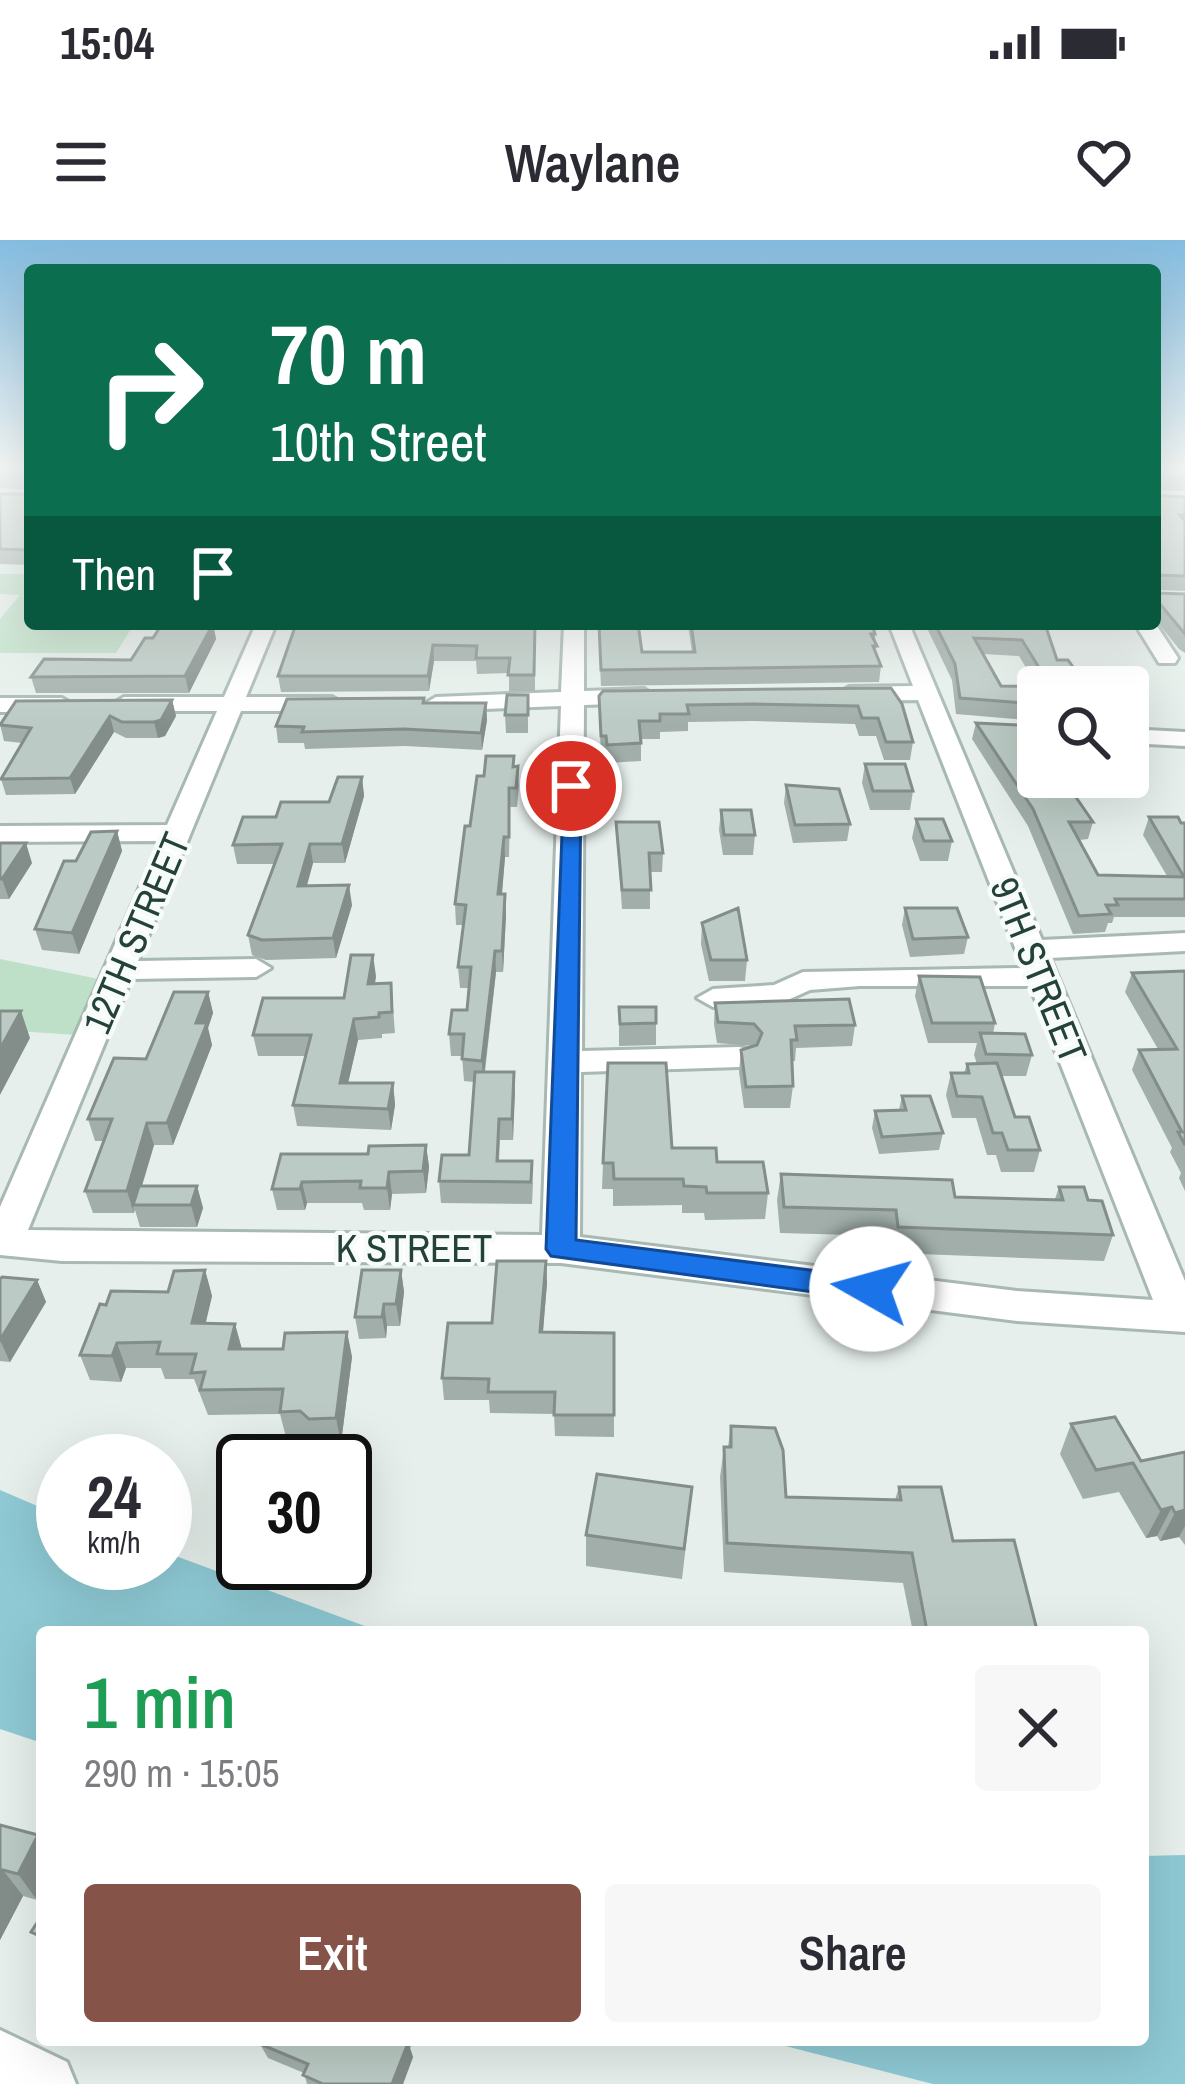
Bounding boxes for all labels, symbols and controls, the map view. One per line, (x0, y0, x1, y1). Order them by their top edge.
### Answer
text: 15:04 (60, 12, 154, 73)
text: Waylane (505, 126, 680, 199)
icon: menu (48, 129, 114, 195)
icon: heart (1071, 129, 1137, 195)
text: 70 m (270, 297, 427, 410)
icon: right (72, 312, 228, 468)
text: 10th Street (270, 405, 487, 478)
icon: arrive (180, 540, 246, 606)
text: Then (72, 543, 156, 604)
map controls (1017, 666, 1149, 798)
button: search (1017, 666, 1149, 798)
pin (520, 735, 622, 837)
icon: arrive (538, 753, 604, 819)
street label: 12TH STREET (70, 825, 202, 1041)
street label: 9TH STREET (978, 870, 1100, 1070)
street label: K STREET (336, 1222, 492, 1274)
position arrow (809, 1226, 935, 1352)
speed limit sign: 30 (216, 1434, 372, 1590)
text: 24 (87, 1456, 141, 1537)
text: km/h (87, 1522, 141, 1562)
text: 1 min (84, 1653, 236, 1750)
button: close (975, 1665, 1101, 1791)
text: 290 m · 15:05 (84, 1747, 280, 1799)
button: Exit (84, 1884, 581, 2022)
button: Share (605, 1884, 1101, 2022)

